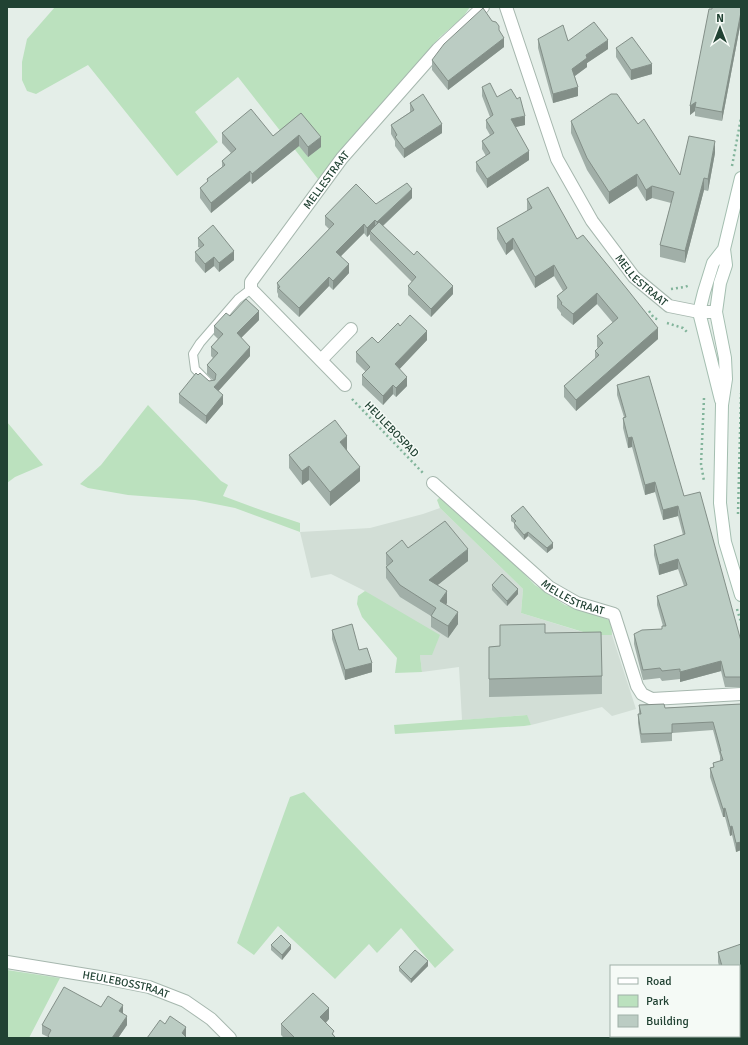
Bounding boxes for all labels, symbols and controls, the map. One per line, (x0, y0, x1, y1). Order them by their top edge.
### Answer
north arrow (700, 8, 740, 48)
text: N (716, 12, 724, 25)
street label: MELLESTRAAT (301, 148, 352, 212)
street label: MELLESTRAAT (612, 252, 670, 309)
street label: HEULEBOSPAD (362, 399, 421, 460)
street label: MELLESTRAAT (538, 577, 606, 618)
legend (610, 965, 740, 1037)
street label: HEULEBOSSTRAAT (81, 968, 172, 1001)
text: Road (646, 974, 672, 989)
text: Park (646, 994, 669, 1009)
text: Building (646, 1014, 689, 1029)

